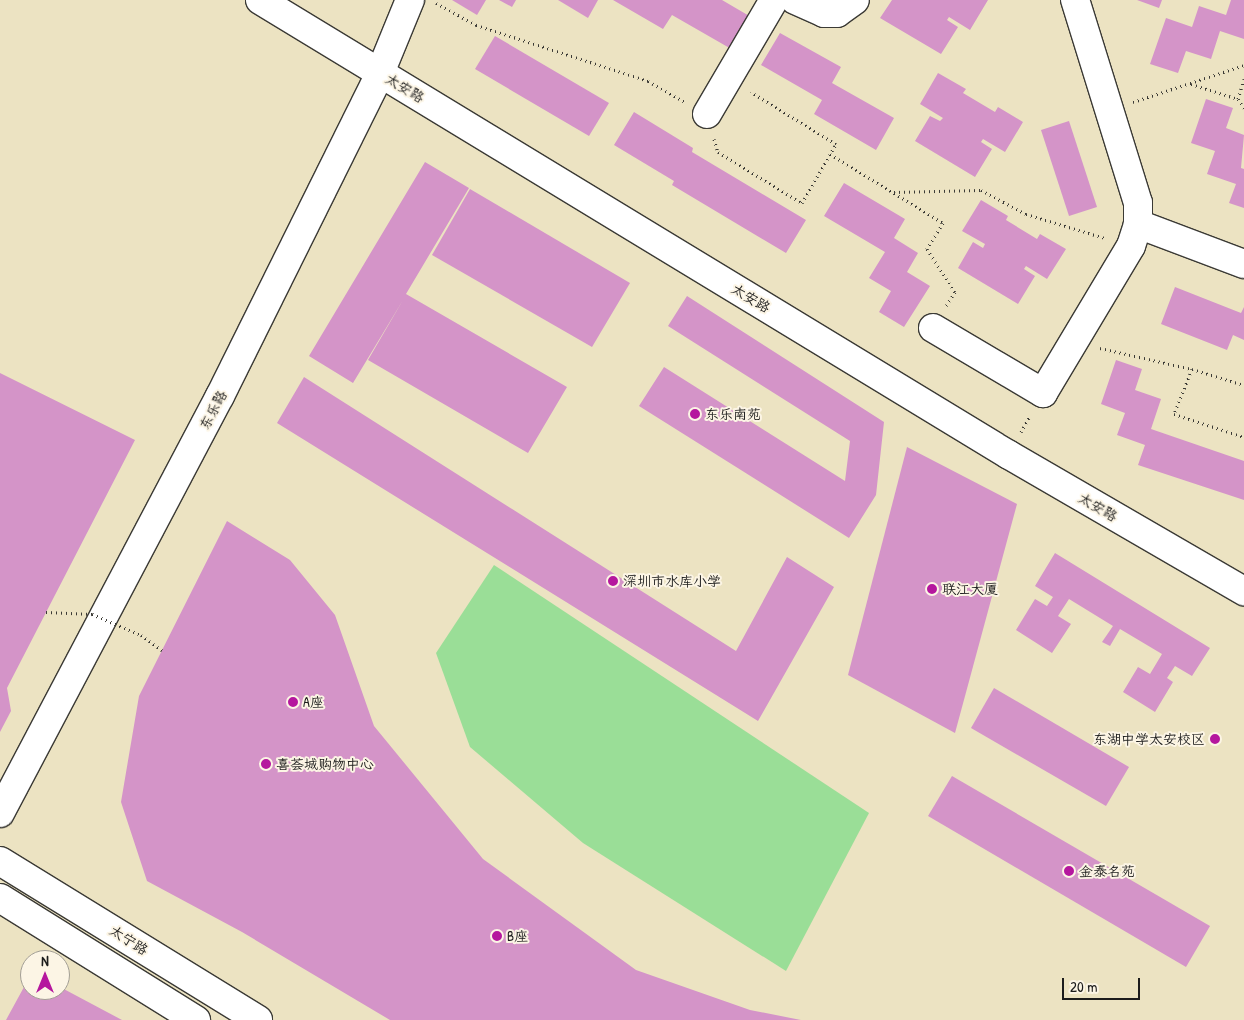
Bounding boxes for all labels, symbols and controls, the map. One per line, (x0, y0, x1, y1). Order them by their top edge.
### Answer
street label: 太安路 (383, 70, 427, 106)
street label: 太安路 (729, 280, 773, 316)
street label: 东乐路 (196, 388, 230, 432)
place label: 东乐南苑 (705, 406, 761, 422)
marker: 东乐南苑 (689, 408, 701, 420)
street label: 太安路 (1076, 489, 1120, 525)
place label: 深圳市水库小学 (623, 573, 721, 589)
marker: 深圳市水库小学 (607, 575, 619, 587)
place label: 联江大厦 (942, 581, 998, 597)
marker: 联江大厦 (926, 583, 938, 595)
place label: A座 (303, 694, 324, 710)
marker: A座 (287, 696, 299, 708)
place label: 东湖中学太安校区 (1093, 731, 1205, 747)
marker: 东湖中学太安校区 (1209, 733, 1221, 745)
place label: 喜荟城购物中心 (276, 756, 374, 772)
marker: 喜荟城购物中心 (260, 758, 272, 770)
place label: 金泰名苑 (1079, 863, 1135, 879)
marker: 金泰名苑 (1063, 865, 1075, 877)
street label: 太宁路 (107, 922, 151, 958)
place label: B座 (507, 928, 528, 944)
marker: B座 (491, 930, 503, 942)
north arrow (20, 950, 70, 1000)
text: N (41, 951, 49, 970)
scale bar (1064, 968, 1142, 1000)
text: 20 m (1070, 976, 1097, 997)

